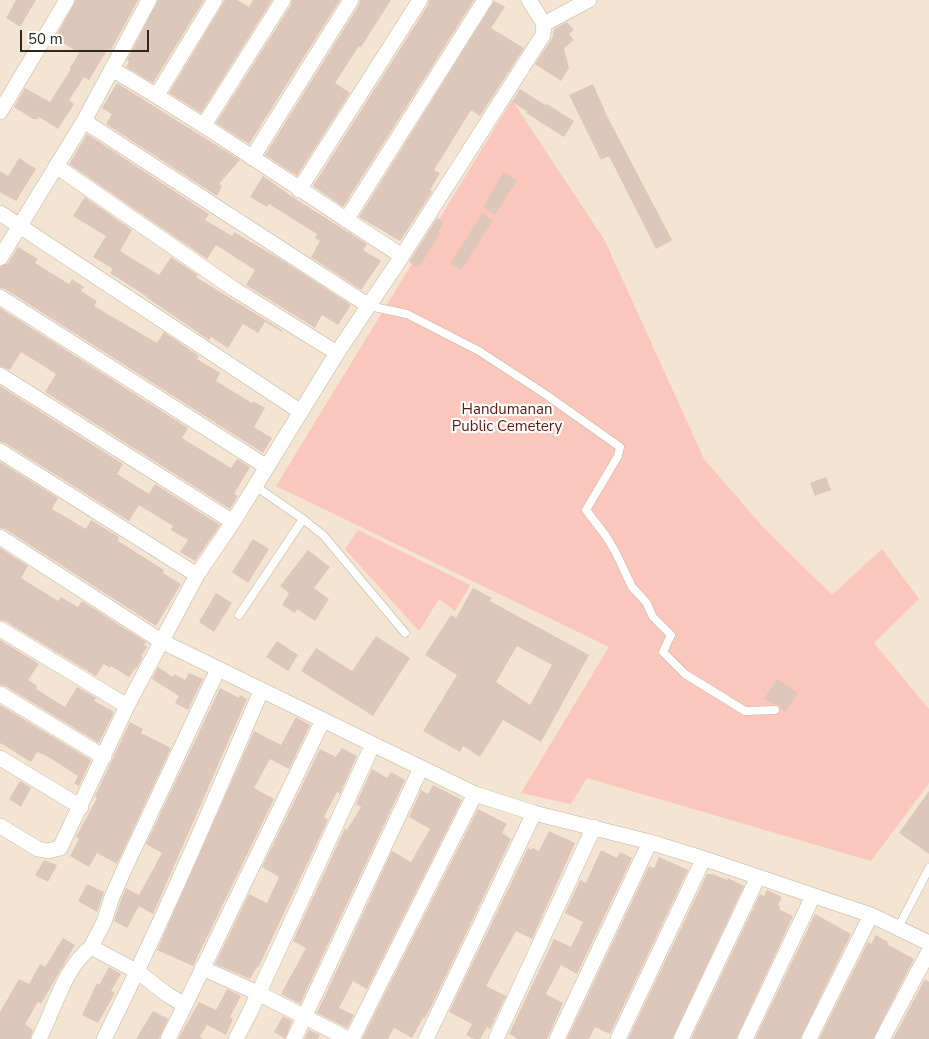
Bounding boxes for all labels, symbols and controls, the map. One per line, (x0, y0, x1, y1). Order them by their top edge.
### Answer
scale bar (22, 20, 151, 52)
text: 50 m (28, 29, 63, 49)
park label: Handumanan Public Cemetery (452, 401, 562, 436)

